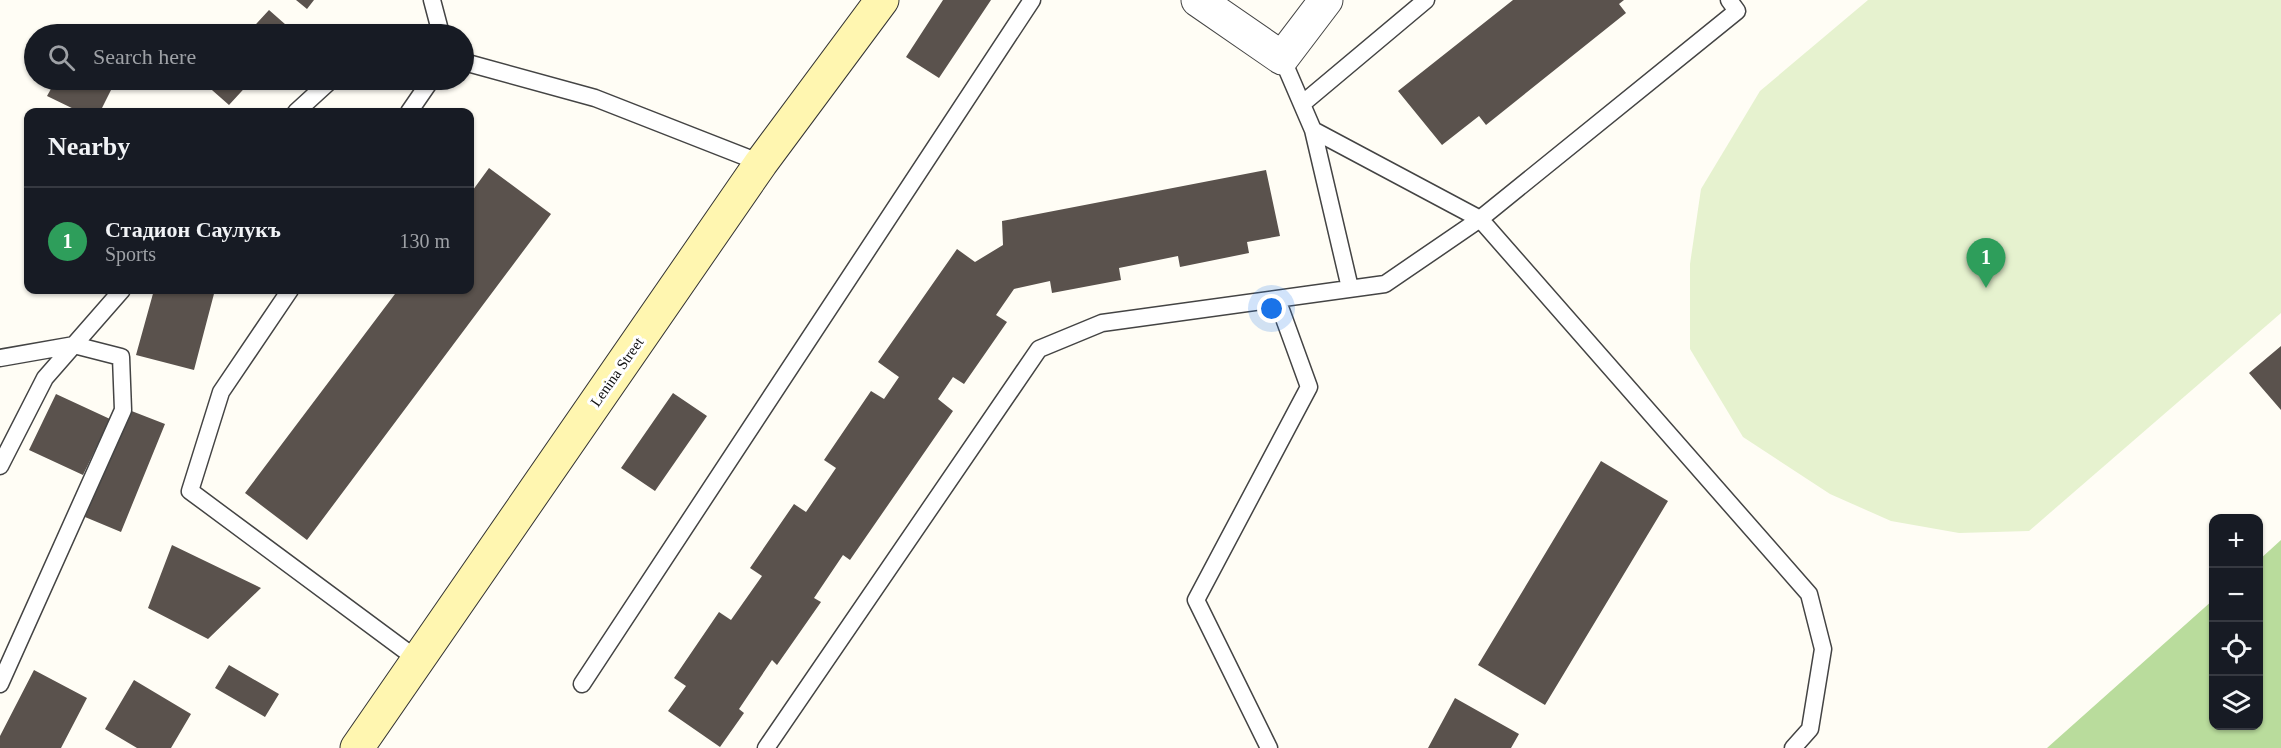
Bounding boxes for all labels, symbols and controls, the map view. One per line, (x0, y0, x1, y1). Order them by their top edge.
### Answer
search box (24, 24, 474, 90)
icon: search (45, 41, 78, 74)
text: Search here (93, 44, 196, 69)
text: Nearby (48, 132, 130, 161)
text: Стадион Саулукъ (105, 217, 281, 242)
text: 1 (63, 230, 73, 252)
text: 130 m (399, 230, 450, 252)
pin: 1 (1966, 238, 2006, 288)
text: Sports (105, 243, 156, 265)
your location (1257, 294, 1286, 323)
street label: Lenina Street (587, 334, 647, 410)
map controls (2209, 514, 2263, 730)
button: + (2209, 514, 2263, 568)
button: − (2209, 568, 2263, 622)
button: locate (2209, 622, 2263, 676)
button: layers (2209, 676, 2263, 730)

